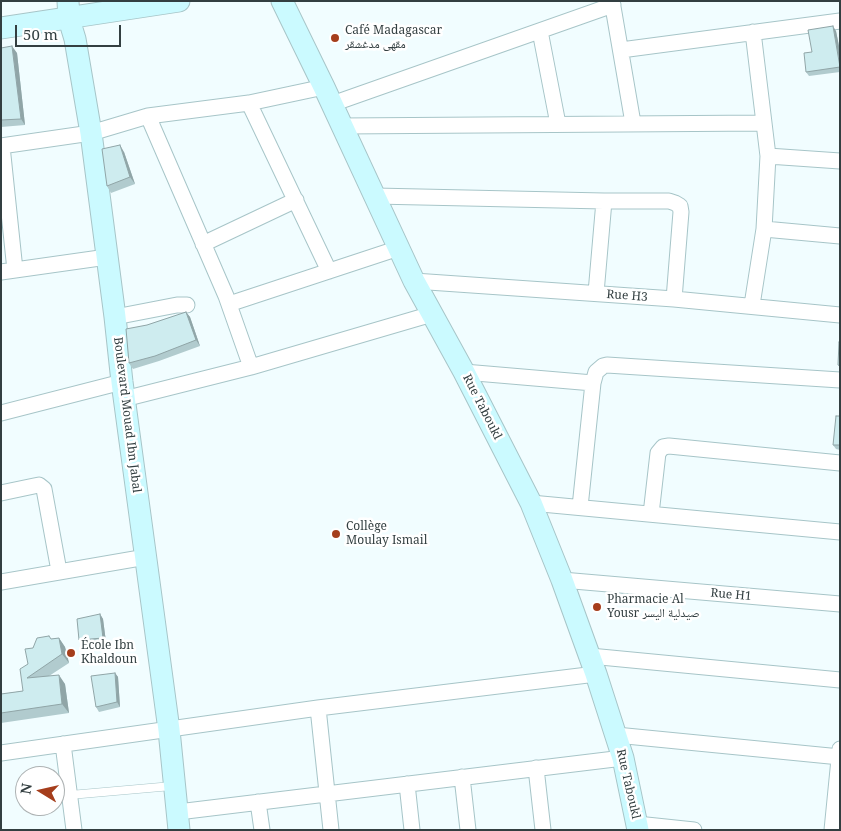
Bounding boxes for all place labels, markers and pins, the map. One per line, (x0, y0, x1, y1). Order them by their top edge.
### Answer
place label: Café Madagascar مقهى مدغشقر (345, 24, 442, 52)
marker: Café Madagascar مقهى مدغشقر (329, 32, 341, 44)
place label: Collège Moulay Ismail (346, 520, 427, 548)
marker: Collège Moulay Ismail (330, 528, 342, 540)
place label: Pharmacie Al Yousr صيدلية اليسر (607, 593, 700, 621)
marker: Pharmacie Al Yousr صيدلية اليسر (591, 601, 603, 613)
place label: École Ibn Khaldoun (81, 639, 137, 667)
marker: École Ibn Khaldoun (65, 647, 77, 659)

